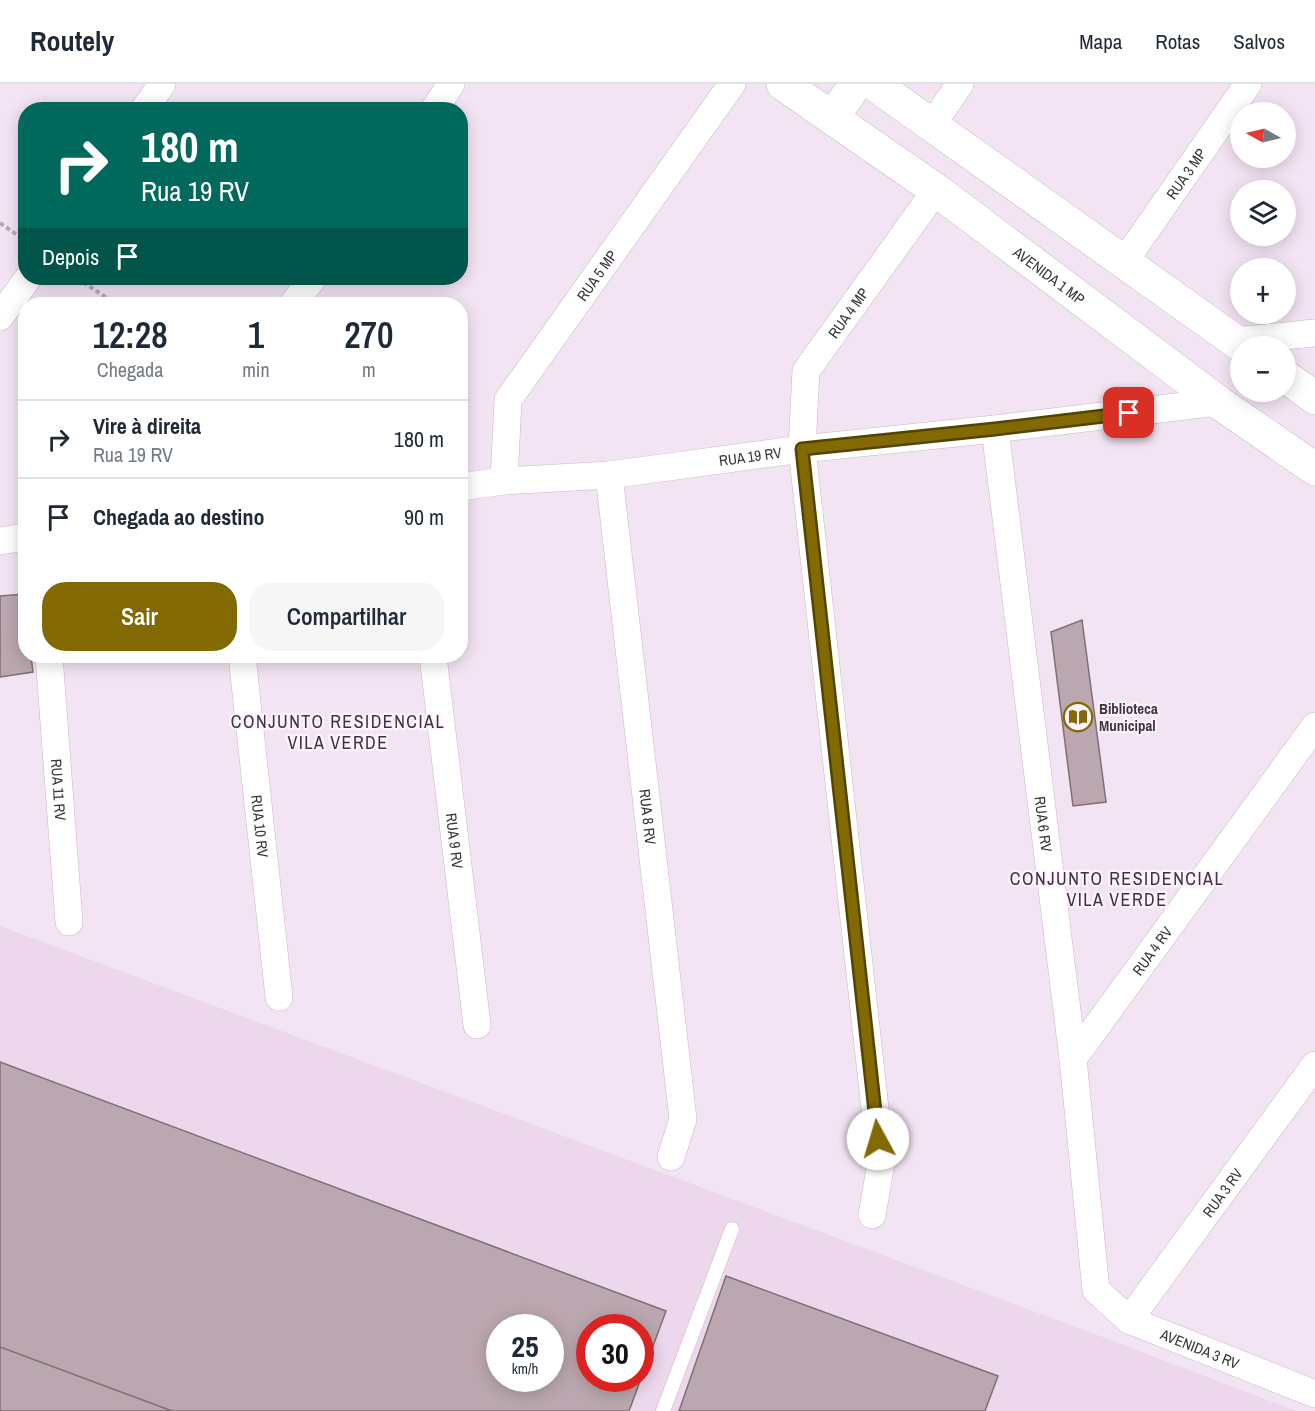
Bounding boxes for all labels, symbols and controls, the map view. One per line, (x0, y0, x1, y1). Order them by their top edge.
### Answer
text: Routely (30, 22, 114, 60)
text: Mapa (1079, 27, 1122, 56)
text: Rotas (1155, 27, 1200, 56)
text: Salvos (1233, 27, 1285, 56)
north arrow (1230, 102, 1296, 168)
map controls (1230, 102, 1296, 402)
text: 180 m (141, 119, 239, 175)
icon: right (42, 126, 120, 204)
street label: RUA 3 MP (1161, 144, 1211, 203)
text: Rua 19 RV (141, 173, 249, 209)
button: layers (1230, 180, 1296, 246)
icon: arrive (111, 240, 144, 273)
street label: AVENIDA 1 MP (1008, 241, 1090, 309)
text: Depois (42, 242, 99, 272)
street label: RUA 5 MP (571, 246, 622, 305)
button: + (1230, 258, 1296, 324)
street label: RUA 4 MP (823, 283, 873, 342)
text: 12:28 (93, 311, 168, 359)
text: 1 (248, 311, 264, 359)
text: 270 (344, 311, 393, 359)
button: − (1230, 336, 1296, 402)
text: Chegada (97, 356, 163, 383)
text: min (242, 356, 270, 383)
text: m (362, 356, 376, 383)
pin (1103, 387, 1154, 438)
icon: arrive (1112, 396, 1145, 429)
text: Vire à direita (93, 411, 201, 441)
icon: right (42, 423, 75, 456)
text: 180 m (394, 424, 444, 454)
text: Rua 19 RV (93, 441, 173, 468)
street label: RUA 19 RV (718, 441, 783, 471)
icon: arrive (42, 501, 75, 534)
text: Chegada ao destino (93, 502, 264, 532)
text: 90 m (404, 502, 444, 532)
button: Sair (42, 582, 237, 651)
button: Compartilhar (249, 582, 444, 651)
place label: Biblioteca Municipal (1099, 698, 1158, 736)
library icon: Biblioteca Municipal (1062, 701, 1094, 733)
district label: CONJUNTO RESIDENCIAL VILA VERDE (231, 709, 445, 755)
street label: RUA 11 RV (46, 758, 72, 822)
street label: RUA 8 RV (635, 788, 662, 846)
street label: RUA 10 RV (247, 794, 274, 859)
street label: RUA 6 RV (1030, 795, 1058, 854)
street label: RUA 9 RV (441, 812, 469, 870)
district label: CONJUNTO RESIDENCIAL VILA VERDE (1010, 866, 1224, 912)
street label: RUA 4 RV (1127, 921, 1177, 979)
position arrow (846, 1107, 910, 1171)
street label: RUA 3 RV (1197, 1163, 1248, 1221)
speed limit sign: 30 (576, 1314, 654, 1392)
street label: AVENIDA 3 RV (1157, 1323, 1243, 1374)
text: 25 (511, 1326, 539, 1366)
text: km/h (512, 1358, 538, 1379)

